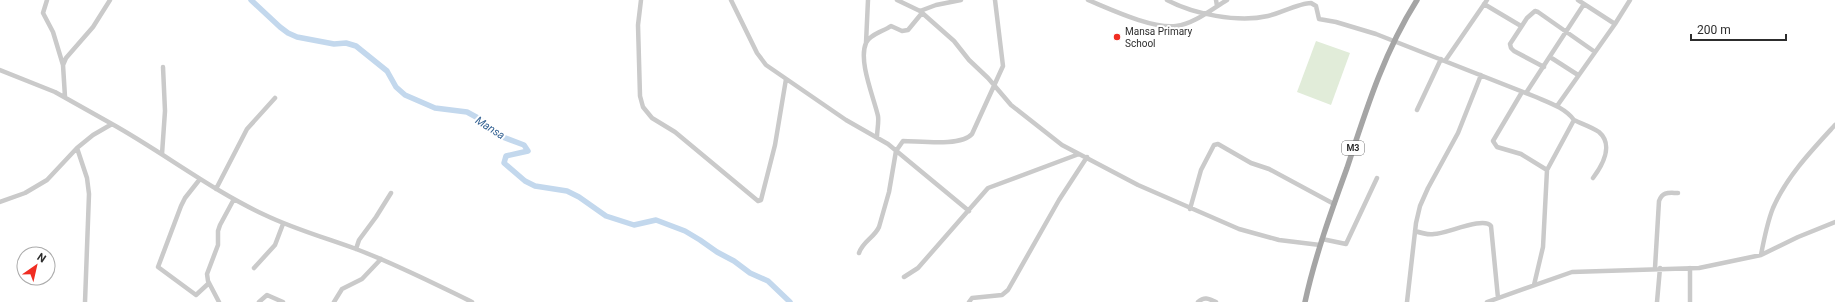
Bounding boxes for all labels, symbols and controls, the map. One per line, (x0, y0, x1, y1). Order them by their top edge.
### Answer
scale bar (1691, 16, 1786, 42)
text: 200 m (1697, 23, 1731, 37)
place label: Mansa Primary School (1125, 26, 1193, 49)
marker: Mansa Primary School (1112, 32, 1122, 42)
water label: Mansa (473, 114, 507, 142)
road number: M3 (1342, 141, 1364, 155)
north arrow (16, 246, 56, 286)
text: N (34, 251, 48, 266)

